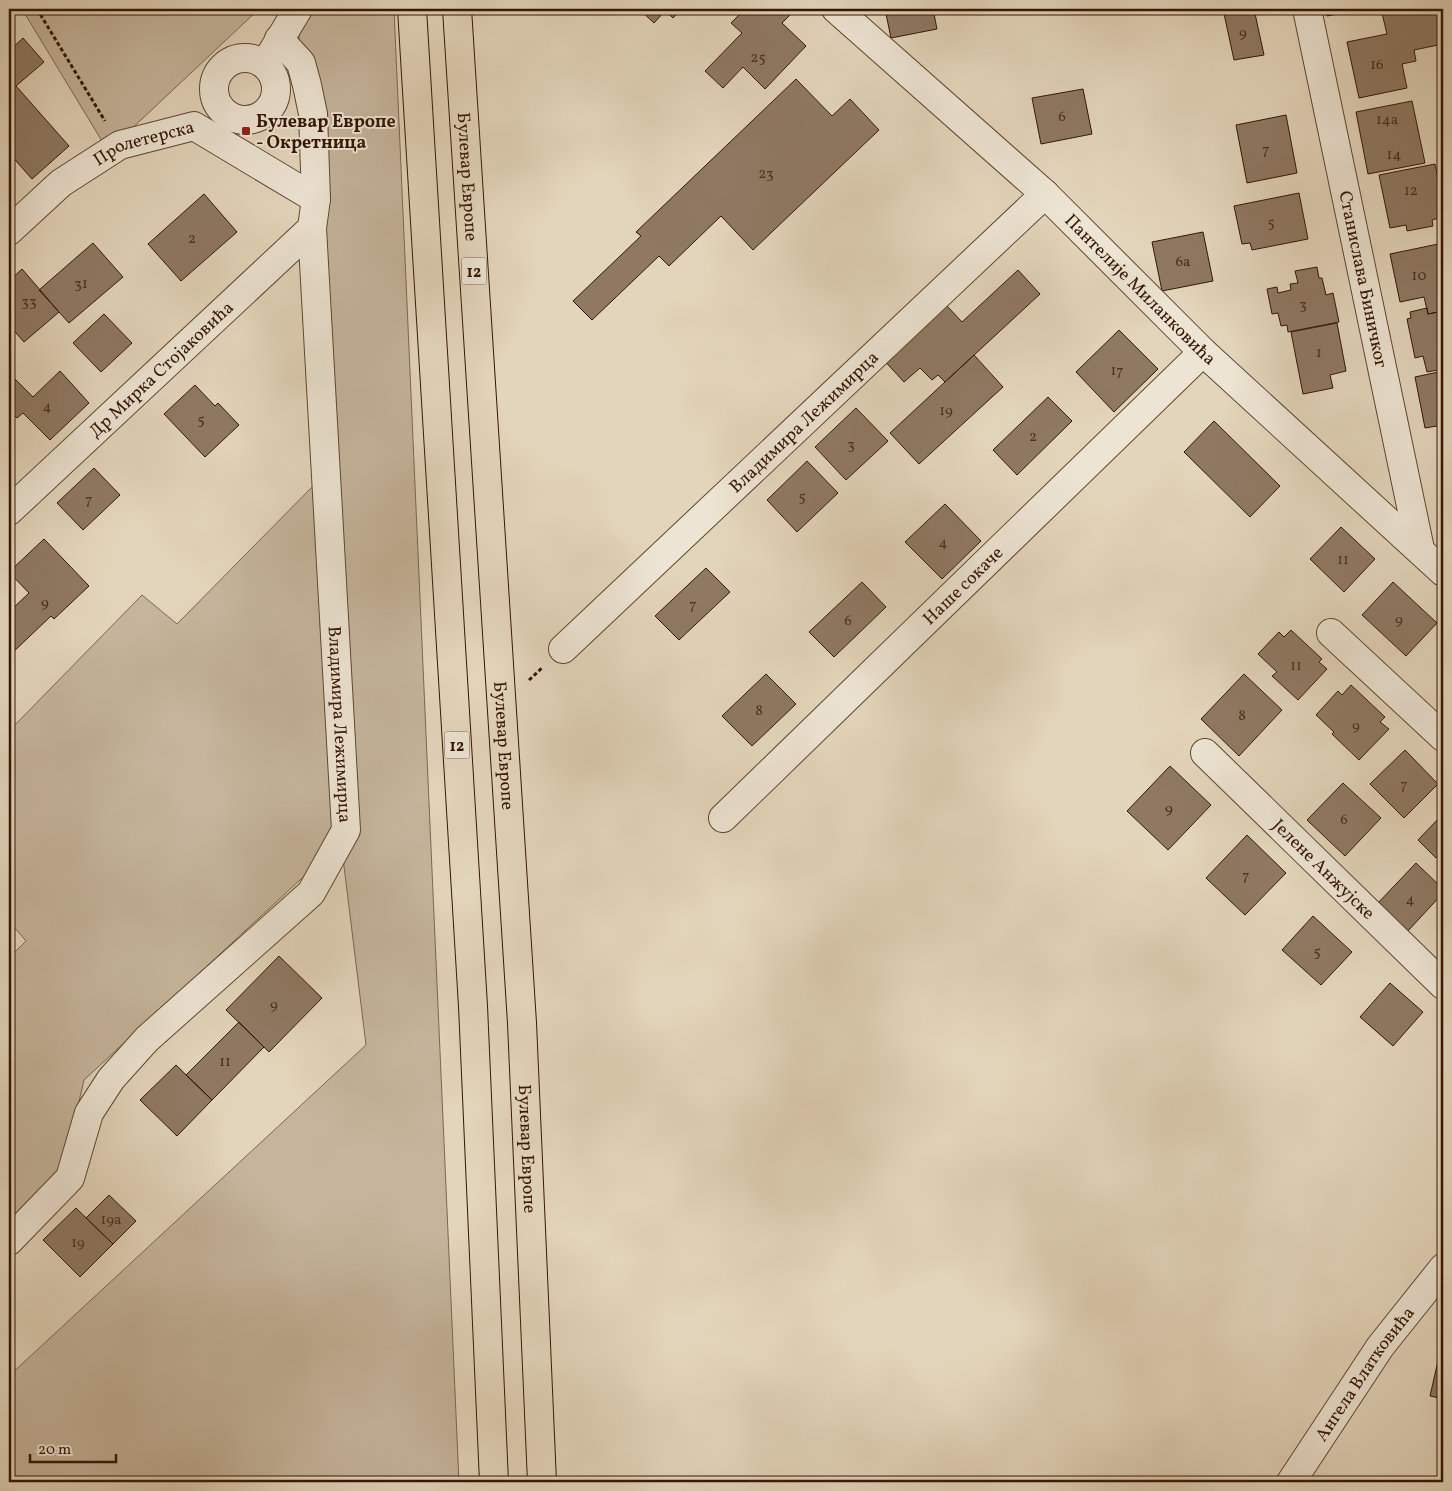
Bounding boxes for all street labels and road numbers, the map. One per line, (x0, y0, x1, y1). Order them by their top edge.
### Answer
street label: Булевар Европе (450, 112, 483, 242)
street label: Пролетерска (89, 115, 197, 173)
street label: Станислава Биничког (1331, 189, 1393, 370)
street label: Пантелије Миланковића (1058, 209, 1221, 372)
road number: 12 (462, 258, 486, 284)
street label: Др Мирка Стојаковића (84, 296, 240, 444)
street label: Владимира Лежимирца (724, 346, 885, 500)
street label: Наше сокаче (918, 541, 1009, 631)
street label: Владимира Лежимирца (320, 625, 357, 824)
street label: Булевар Европе (486, 680, 519, 811)
road number: 12 (444, 732, 470, 758)
street label: Јелене Анжујске (1266, 814, 1380, 926)
street label: Булевар Европе (511, 1084, 541, 1214)
street label: Ангела Влатковића (1310, 1302, 1421, 1447)

